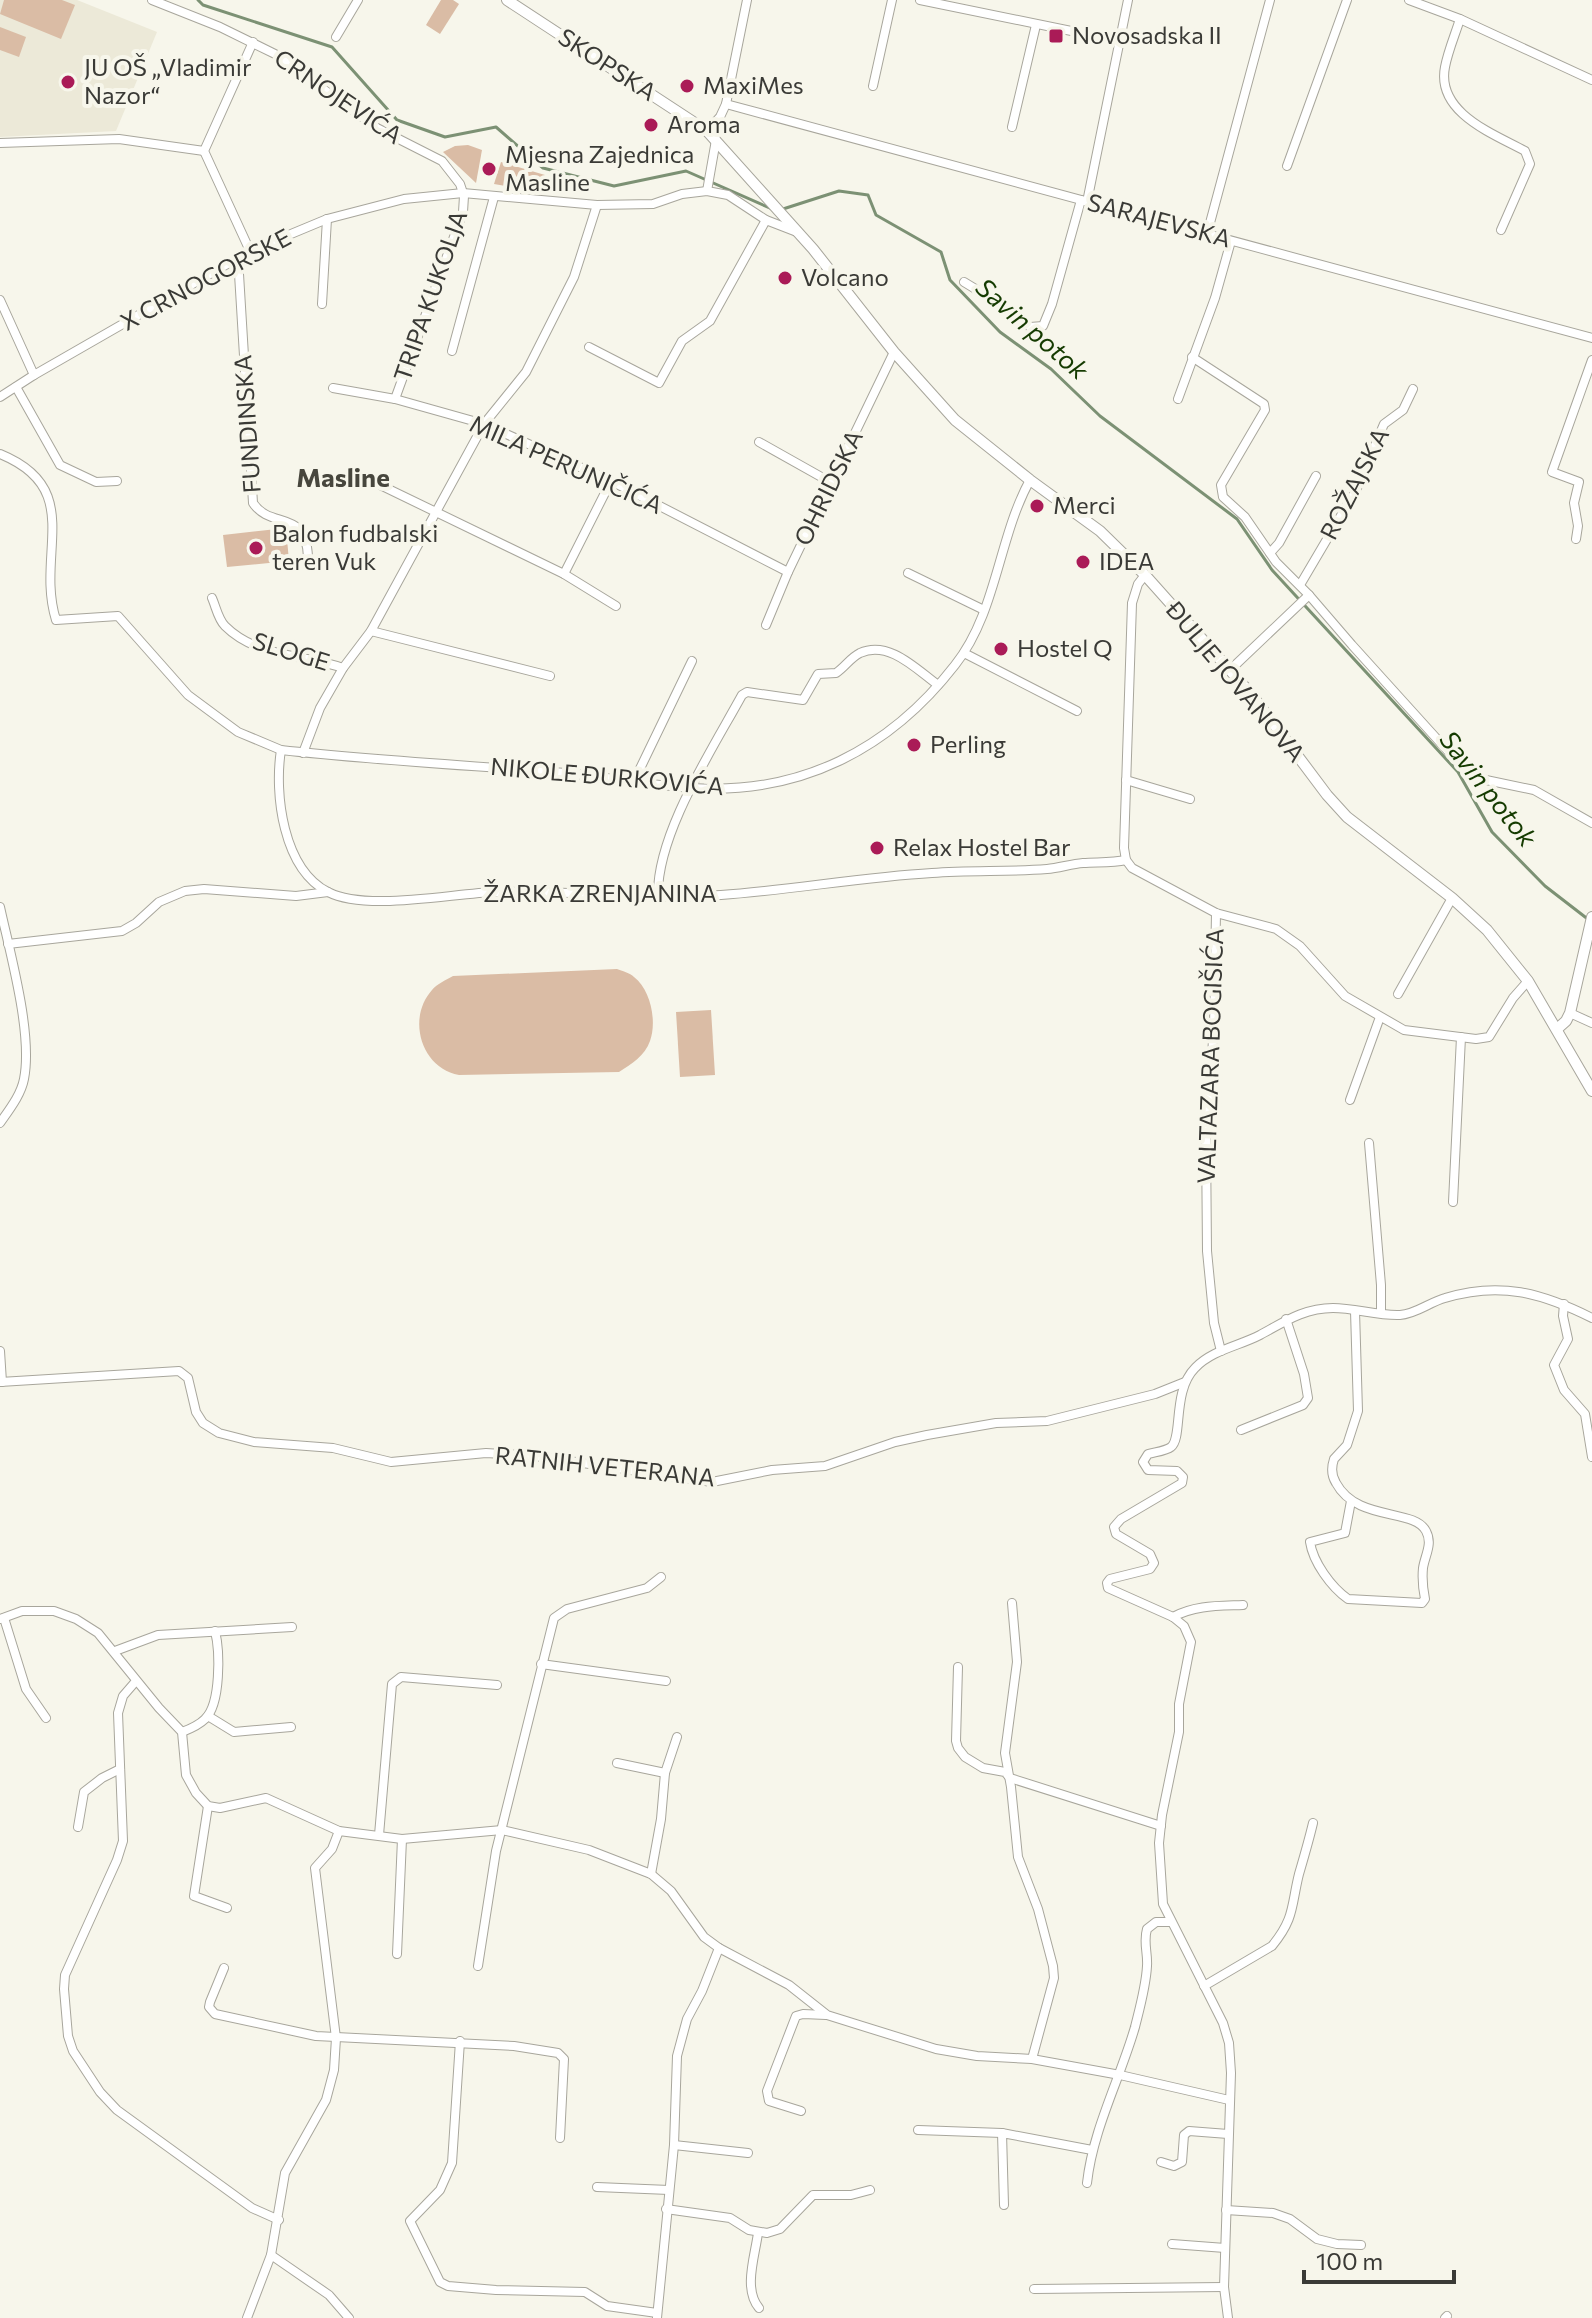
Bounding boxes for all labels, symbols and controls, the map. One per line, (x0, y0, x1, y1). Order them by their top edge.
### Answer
place label: Novosadska II (1072, 20, 1222, 49)
street label: SKOPSKA (553, 21, 662, 106)
marker: Novosadska II (1047, 27, 1065, 45)
street label: CRNOJEVIĆA (270, 42, 408, 149)
place label: JU OŠ „Vladimir Nazor“ (84, 52, 252, 109)
place label: MaxiMes (703, 70, 804, 99)
marker: JU OŠ „Vladimir Nazor“ (59, 73, 77, 91)
marker: MaxiMes (678, 77, 696, 95)
place label: Aroma (667, 109, 741, 138)
marker: Aroma (642, 116, 660, 134)
place label: Mjesna Zajednica Masline (505, 139, 694, 196)
marker: Mjesna Zajednica Masline (480, 160, 498, 178)
street label: SARAJEVSKA (1085, 186, 1234, 253)
street label: TRIPA KUKOLJA (387, 206, 472, 385)
street label: X CRNOGORSKE (115, 222, 295, 336)
place label: Volcano (801, 262, 889, 291)
marker: Volcano (776, 269, 794, 287)
water label: Savin potok (970, 271, 1096, 386)
street label: FUNDINSKA (227, 354, 266, 494)
street label: MILA PERUNIČIĆA (466, 408, 668, 519)
street label: ROŽAJSKA (1313, 423, 1394, 544)
street label: OHRIDSKA (787, 425, 868, 550)
district label: Masline (296, 461, 390, 492)
place label: Merci (1053, 490, 1116, 519)
marker: Merci (1028, 497, 1046, 515)
place label: Balon fudbalski teren Vuk (272, 518, 439, 575)
marker: Balon fudbalski teren Vuk (247, 539, 265, 557)
place label: IDEA (1099, 546, 1154, 575)
marker: IDEA (1074, 553, 1092, 571)
street label: ĐULJE JOVANOVA (1160, 594, 1312, 767)
street label: SLOGE (250, 625, 333, 676)
place label: Hostel Q (1017, 633, 1113, 662)
marker: Hostel Q (992, 640, 1010, 658)
water label: Savin potok (1434, 724, 1545, 853)
place label: Perling (930, 729, 1006, 758)
marker: Perling (905, 736, 923, 754)
street label: NIKOLE ĐURKOVIĆA (489, 751, 725, 800)
place label: Relax Hostel Bar (893, 832, 1071, 861)
marker: Relax Hostel Bar (868, 839, 886, 857)
street label: ŽARKA ZRENJANINA (483, 878, 717, 907)
street label: VALTAZARA BOGIŠIĆA (1191, 928, 1228, 1184)
street label: RATNIH VETERANA (494, 1440, 717, 1491)
scale bar (1304, 2234, 1454, 2284)
text: 100 m (1316, 2246, 1383, 2275)

